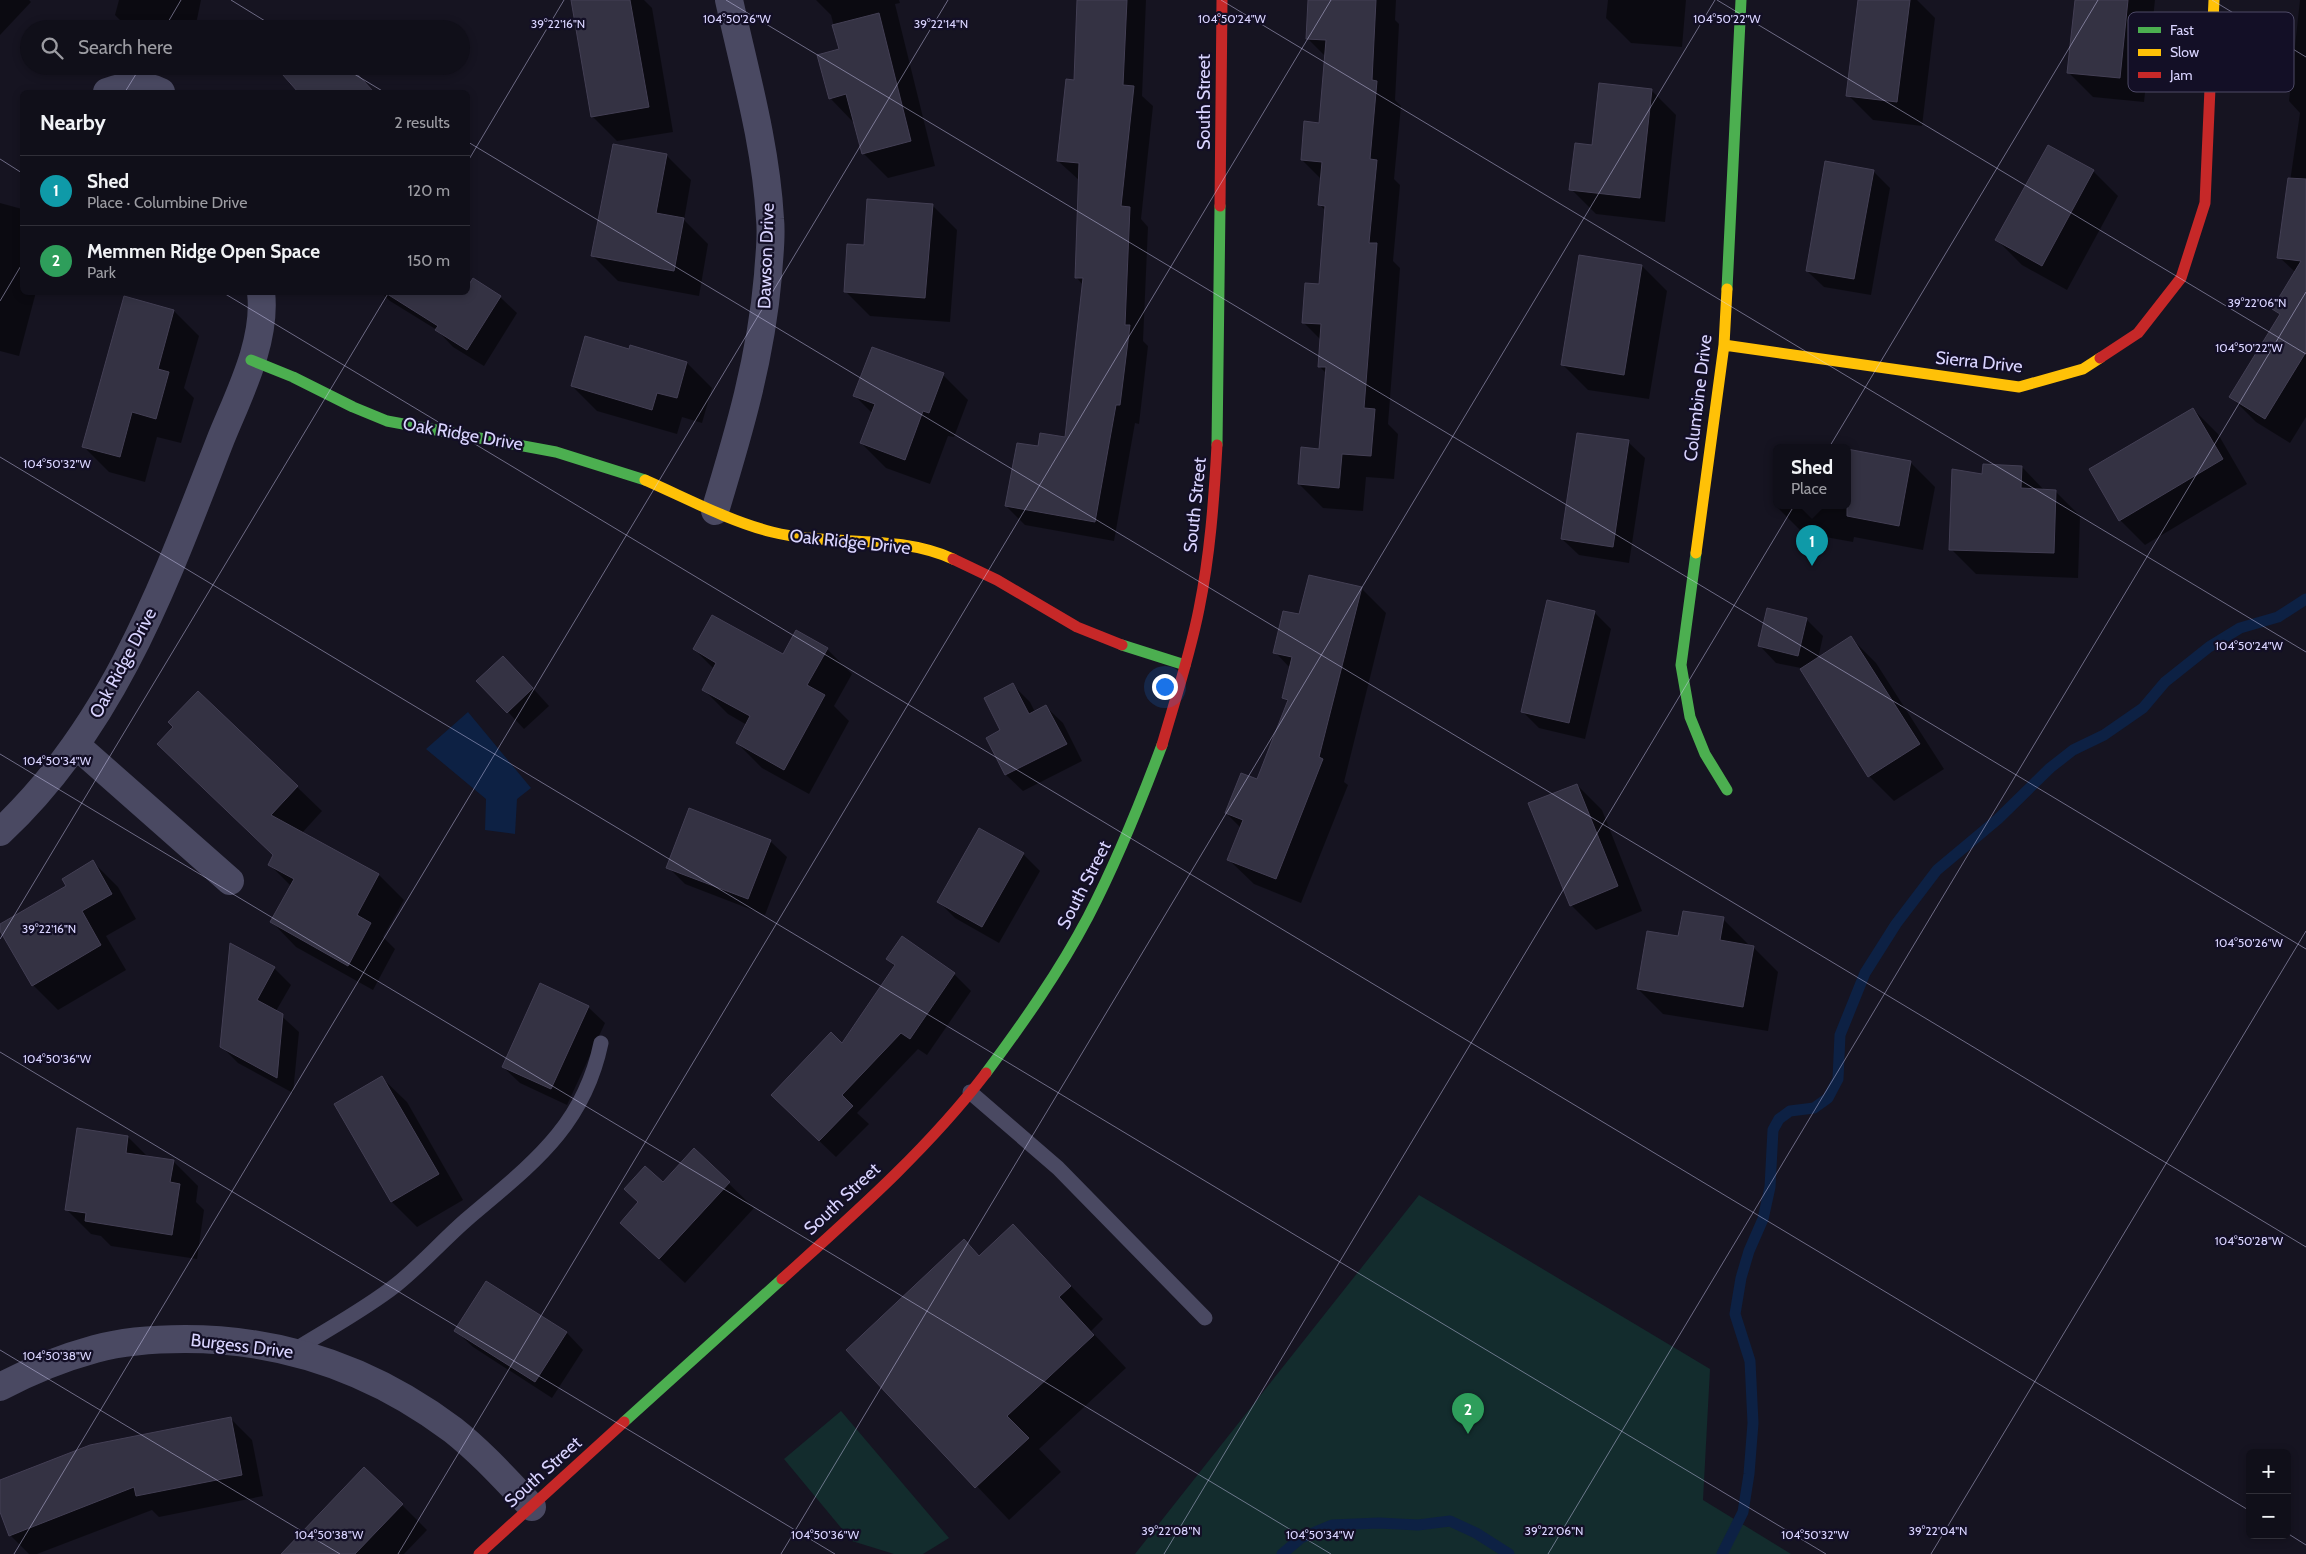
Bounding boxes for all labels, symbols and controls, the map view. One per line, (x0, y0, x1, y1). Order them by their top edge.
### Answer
text: 104°50'26"W (703, 11, 772, 26)
text: 104°50'24"W (1198, 11, 1267, 26)
text: 104°50'22"W (1693, 11, 1761, 26)
legend (2128, 12, 2294, 92)
text: 39°22'16"N (531, 16, 585, 31)
text: 39°22'14"N (914, 16, 968, 31)
search box (20, 20, 470, 75)
text: Fast (2170, 21, 2194, 39)
icon: search (38, 34, 66, 62)
text: Search here (78, 36, 172, 59)
text: Slow (2170, 43, 2199, 61)
street label: South Street (1193, 54, 1215, 150)
text: Jam (2169, 66, 2192, 84)
text: Nearby (40, 110, 106, 135)
text: 2 results (394, 113, 450, 132)
text: Shed (87, 170, 129, 193)
text: 1 (53, 181, 59, 200)
text: 120 m (408, 181, 450, 200)
text: Place · Columbine Drive (87, 193, 247, 212)
street label: Dawson Drive (753, 203, 779, 309)
text: Memmen Ridge Open Space (87, 240, 320, 263)
text: 2 (52, 251, 60, 270)
text: 150 m (407, 251, 450, 270)
text: Park (87, 263, 116, 282)
text: 39°22'06"N (2228, 295, 2286, 310)
street label: Columbine Drive (1679, 333, 1717, 463)
text: 104°50'22"W (2215, 340, 2283, 355)
street label: Sierra Drive (1934, 346, 2024, 378)
street label: Oak Ridge Drive (401, 413, 525, 455)
popup (1773, 444, 1851, 509)
text: 104°50'32"W (23, 456, 91, 471)
street label: South Street (1179, 456, 1211, 554)
text: Shed (1791, 456, 1833, 479)
text: Place (1791, 479, 1827, 498)
street label: Oak Ridge Drive (788, 525, 912, 559)
pin: 1 (1796, 525, 1828, 566)
street label: Oak Ridge Drive (85, 604, 161, 722)
text: 104°50'24"W (2215, 638, 2284, 653)
your location (1152, 674, 1178, 700)
text: 104°50'34"W (23, 753, 92, 768)
street label: South Street (1052, 837, 1116, 933)
text: 39°22'16"N (22, 921, 76, 936)
text: 104°50'26"W (2215, 935, 2284, 950)
text: 104°50'36"W (23, 1051, 92, 1066)
street label: South Street (799, 1158, 885, 1240)
text: 104°50'28"W (2215, 1233, 2284, 1248)
street label: Burgess Drive (189, 1329, 295, 1363)
text: 104°50'38"W (23, 1348, 92, 1363)
pin: 2 (1452, 1393, 1484, 1434)
street label: South Street (500, 1432, 586, 1512)
map controls (2246, 1449, 2291, 1539)
button: + (2246, 1449, 2291, 1494)
button: − (2246, 1494, 2291, 1539)
text: 39°22'08"N (1141, 1523, 1201, 1538)
text: 39°22'06"N (1525, 1523, 1583, 1538)
text: 39°22'04"N (1909, 1523, 1967, 1538)
text: 104°50'38"W (295, 1527, 364, 1542)
text: 104°50'36"W (791, 1527, 860, 1542)
text: 104°50'34"W (1286, 1527, 1355, 1542)
text: 104°50'32"W (1781, 1527, 1849, 1542)

